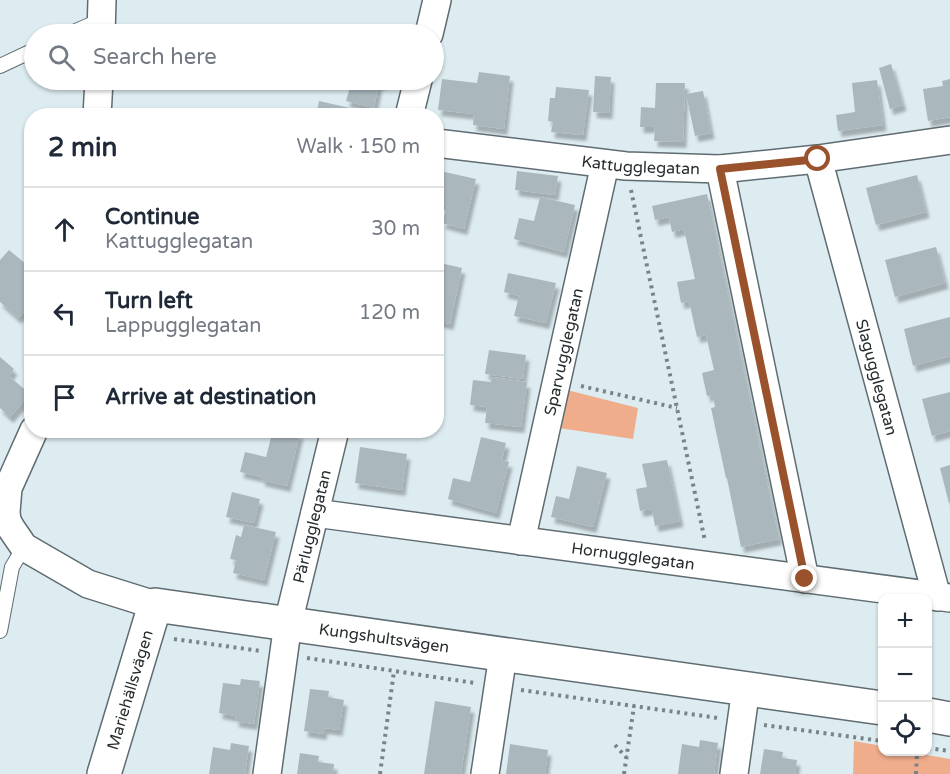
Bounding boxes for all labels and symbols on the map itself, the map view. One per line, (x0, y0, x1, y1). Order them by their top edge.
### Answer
route start (804, 145, 830, 171)
street label: Kattugglegatan (580, 152, 700, 179)
street label: Sparvugglegatan (540, 286, 588, 418)
street label: Slagugglegatan (851, 317, 902, 438)
street label: Pärlugglegatan (289, 468, 336, 585)
street label: Hornugglegatan (570, 538, 696, 575)
route end (791, 565, 817, 591)
street label: Kungshultsvägen (318, 619, 451, 658)
street label: Mariehällsvägen (103, 628, 158, 752)

